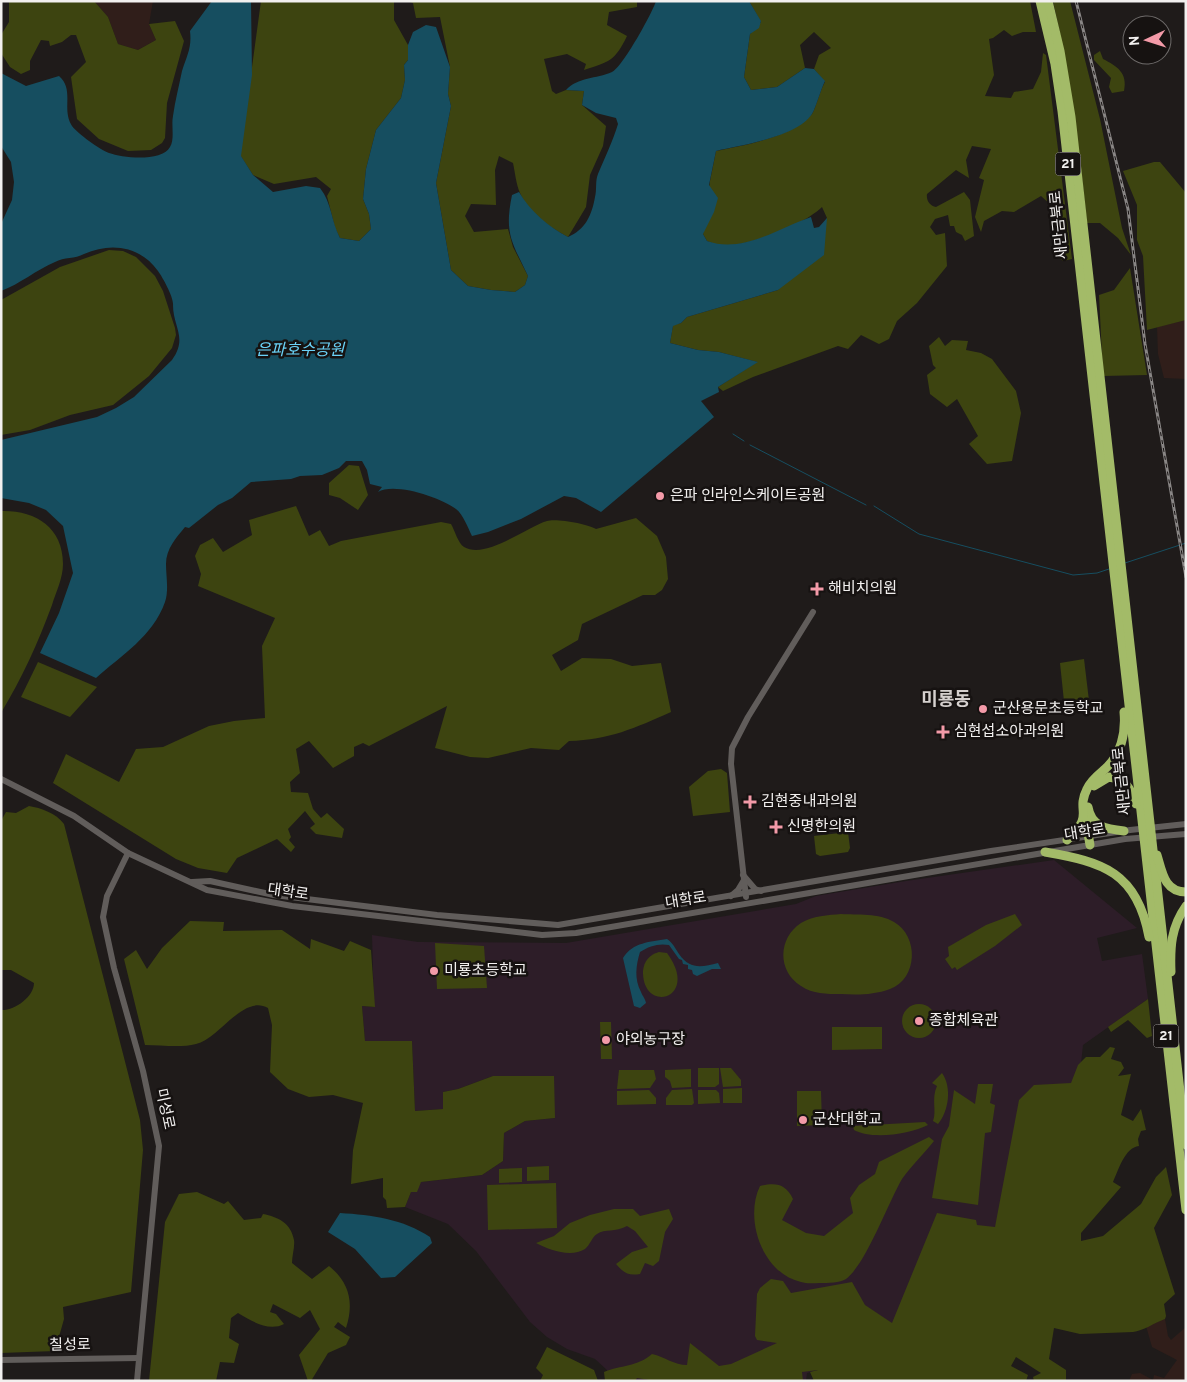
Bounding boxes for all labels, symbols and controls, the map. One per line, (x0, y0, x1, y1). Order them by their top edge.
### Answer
north arrow (1122, 15, 1172, 65)
text: N (1127, 35, 1144, 46)
road number: 21 (1056, 152, 1080, 175)
street label: 새만금북로 (1047, 190, 1073, 260)
water label: 은파호수공원 (256, 341, 345, 361)
place label: 은파 인라인스케이트공원 (670, 487, 825, 506)
marker: 은파 인라인스케이트공원 (654, 490, 666, 502)
place label: 해비치의원 (828, 580, 897, 599)
marker: 해비치의원 (810, 582, 824, 596)
district label: 미룡동 (921, 689, 971, 712)
place label: 군산용문초등학교 (993, 699, 1103, 719)
marker: 군산용문초등학교 (977, 703, 989, 715)
place label: 심현섭소아과의원 (954, 722, 1064, 742)
marker: 심현섭소아과의원 (936, 725, 950, 739)
street label: 새만금북로 (1110, 746, 1136, 816)
place label: 김현중내과의원 (761, 792, 858, 812)
marker: 김현중내과의원 (743, 795, 757, 809)
place label: 신명한의원 (787, 818, 856, 837)
street label: 대학로 (1063, 819, 1107, 846)
marker: 신명한의원 (769, 820, 783, 834)
street label: 대학로 (266, 880, 310, 905)
street label: 대학로 (664, 887, 708, 914)
place label: 미룡초등학교 (444, 961, 527, 981)
marker: 미룡초등학교 (428, 965, 440, 977)
place label: 종합체육관 (929, 1012, 998, 1031)
marker: 종합체육관 (913, 1015, 925, 1027)
road number: 21 (1154, 1024, 1178, 1048)
place label: 야외농구장 (616, 1031, 685, 1050)
marker: 야외농구장 (600, 1034, 612, 1046)
street label: 미성로 (150, 1087, 178, 1131)
place label: 군산대학교 (813, 1110, 882, 1130)
marker: 군산대학교 (797, 1114, 809, 1126)
street label: 칠성로 (49, 1335, 91, 1356)

